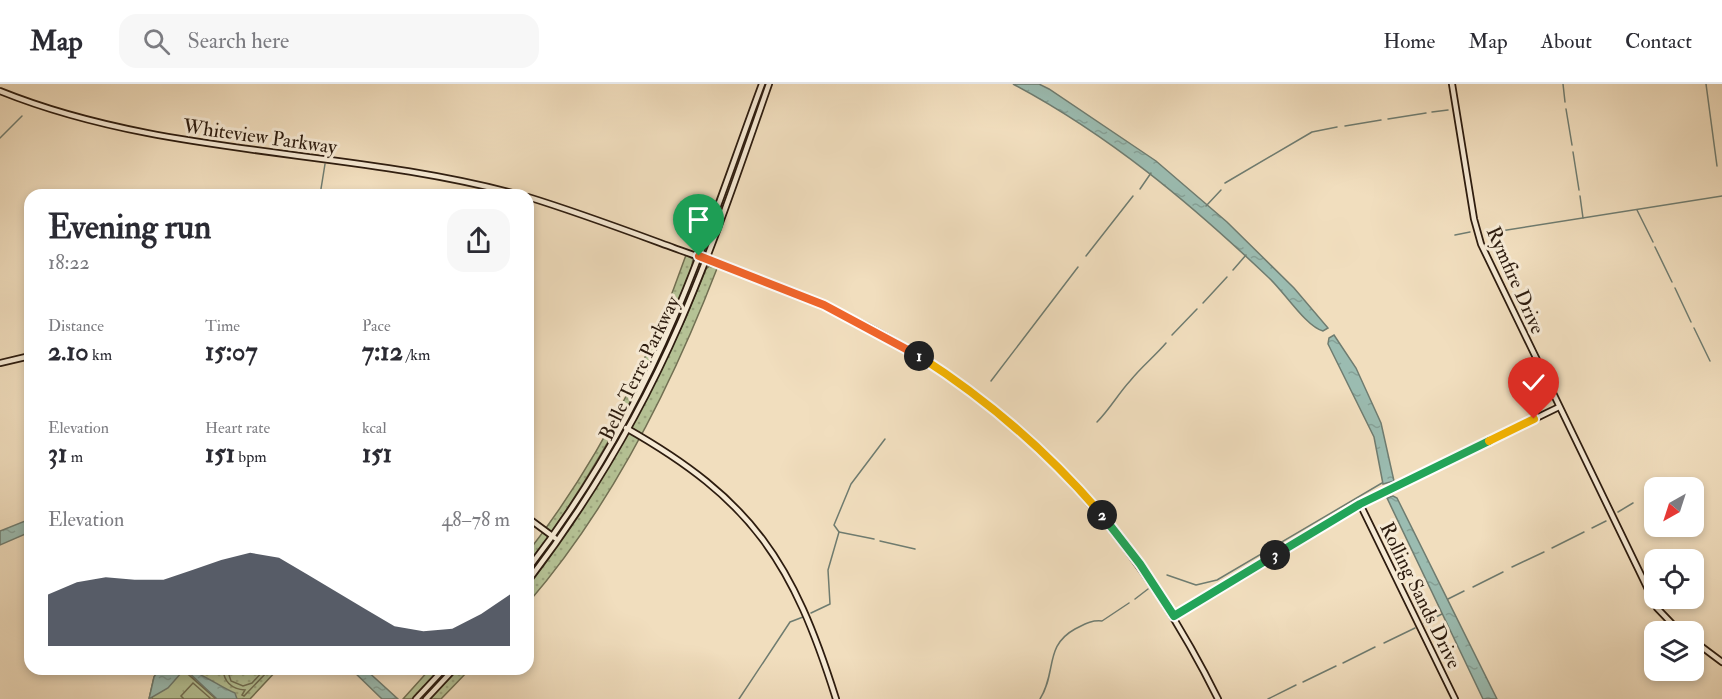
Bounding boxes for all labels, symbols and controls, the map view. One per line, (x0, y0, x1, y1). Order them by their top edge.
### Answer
search box (119, 14, 539, 68)
text: Map (30, 24, 83, 59)
icon: search (140, 25, 173, 58)
text: Search here (188, 27, 289, 55)
text: Home (1383, 28, 1435, 55)
text: Map (1468, 28, 1508, 55)
text: About (1541, 28, 1592, 55)
text: Contact (1625, 28, 1692, 55)
street label: Whiteview Parkway (180, 113, 340, 160)
pin (673, 194, 724, 256)
icon: arrive (682, 203, 715, 236)
text: Evening run (48, 207, 211, 248)
button: share (447, 209, 510, 272)
street label: Rymfire Drive (1481, 223, 1550, 338)
text: 18:22 (48, 250, 90, 275)
street label: Belle Terre Parkway (594, 291, 686, 445)
text: Distance (48, 316, 104, 336)
text: Time (205, 316, 240, 336)
text: Pace (362, 316, 391, 336)
text: 2.10 (48, 336, 89, 368)
text: 15:07 (205, 336, 257, 368)
text: 7:12 (362, 336, 403, 368)
pin: 1 (904, 341, 934, 371)
text: km (89, 345, 112, 365)
text: /km (403, 345, 430, 365)
text: 1 (916, 346, 922, 366)
pin (1508, 357, 1559, 419)
icon: check (1517, 366, 1550, 399)
text: Elevation (48, 418, 109, 438)
text: Heart rate (205, 418, 270, 438)
text: kcal (362, 418, 387, 438)
text: 31 (48, 438, 67, 470)
text: 151 (205, 438, 235, 470)
text: 151 (362, 438, 392, 470)
text: m (67, 447, 83, 467)
text: bpm (235, 447, 267, 467)
north arrow (1644, 477, 1704, 537)
map controls (1644, 477, 1704, 681)
pin: 2 (1087, 500, 1117, 530)
text: 2 (1098, 505, 1106, 525)
text: Elevation (48, 507, 124, 532)
text: 48–78 m (441, 507, 510, 532)
street label: Rolling Sands Drive (1374, 518, 1467, 673)
pin: 3 (1260, 540, 1290, 570)
text: 3 (1272, 545, 1278, 565)
button: locate (1644, 549, 1704, 609)
button: layers (1644, 621, 1704, 681)

